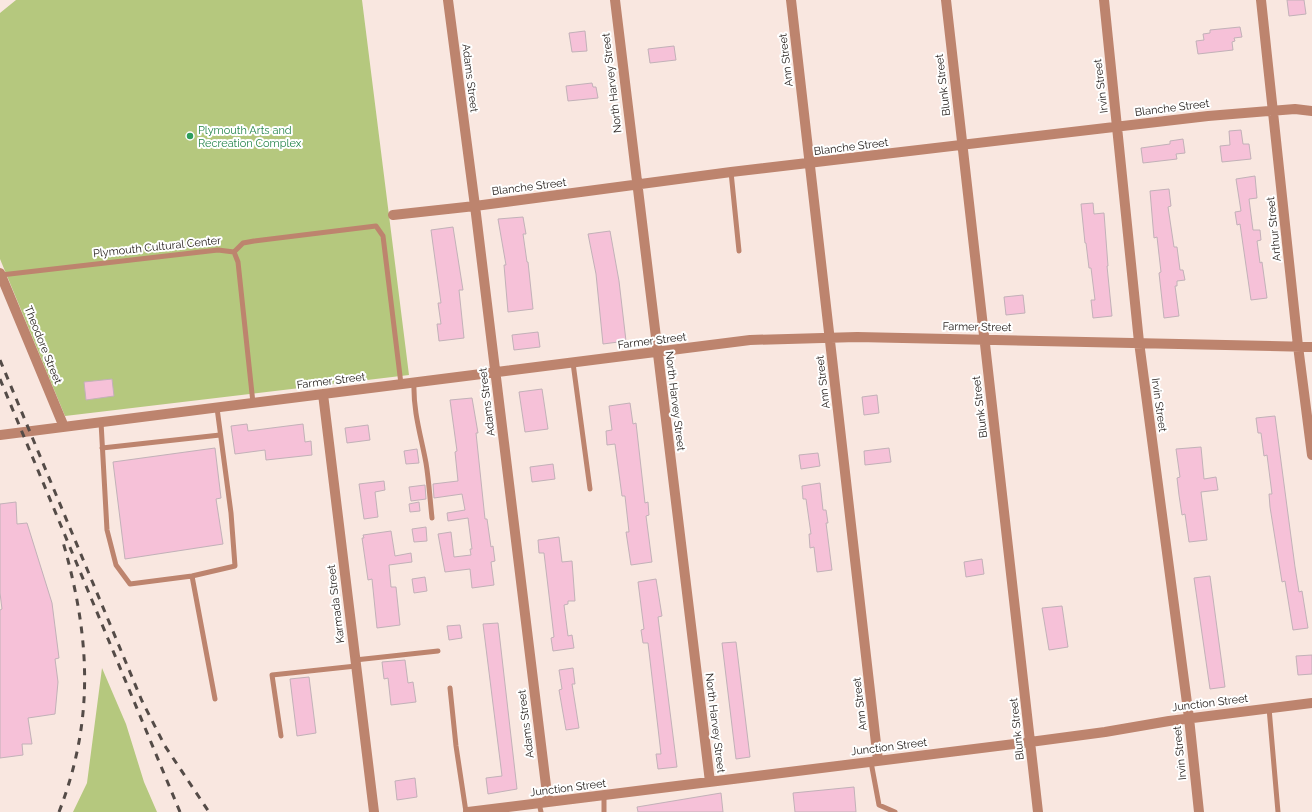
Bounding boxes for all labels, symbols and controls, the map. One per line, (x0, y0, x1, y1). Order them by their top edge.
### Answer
street label: North Harvey Street (599, 32, 625, 134)
street label: Ann Street (776, 32, 796, 87)
street label: Adams Street (459, 43, 481, 113)
street label: Blunk Street (933, 53, 953, 117)
street label: Irvin Street (1091, 58, 1111, 114)
street label: Blanche Street (1134, 97, 1210, 119)
place label: Plymouth Arts and Recreation Complex (198, 124, 302, 150)
marker: Plymouth Arts and Recreation Complex (185, 131, 195, 141)
street label: Blanche Street (813, 136, 889, 158)
street label: Blanche Street (491, 176, 567, 198)
street label: Arthur Street (1264, 196, 1284, 262)
street label: Plymouth Cultural Center (92, 234, 222, 260)
street label: Theodore Street (21, 304, 65, 386)
street label: Farmer Street (942, 320, 1012, 334)
street label: Farmer Street (617, 330, 687, 352)
street label: North Harvey Street (662, 350, 688, 452)
street label: Ann Street (813, 354, 833, 409)
street label: Adams Street (476, 367, 498, 437)
street label: Farmer Street (296, 370, 366, 392)
street label: Blunk Street (970, 375, 990, 439)
street label: Irvin Street (1149, 377, 1169, 433)
street label: Karmada Street (325, 564, 347, 644)
street label: North Harvey Street (702, 672, 728, 774)
street label: Ann Street (850, 676, 870, 731)
street label: Adams Street (515, 689, 537, 759)
street label: Junction Street (1171, 692, 1249, 714)
street label: Blunk Street (1007, 697, 1027, 761)
street label: Irvin Street (1171, 725, 1189, 781)
street label: Junction Street (850, 736, 928, 758)
street label: Junction Street (529, 777, 607, 799)

